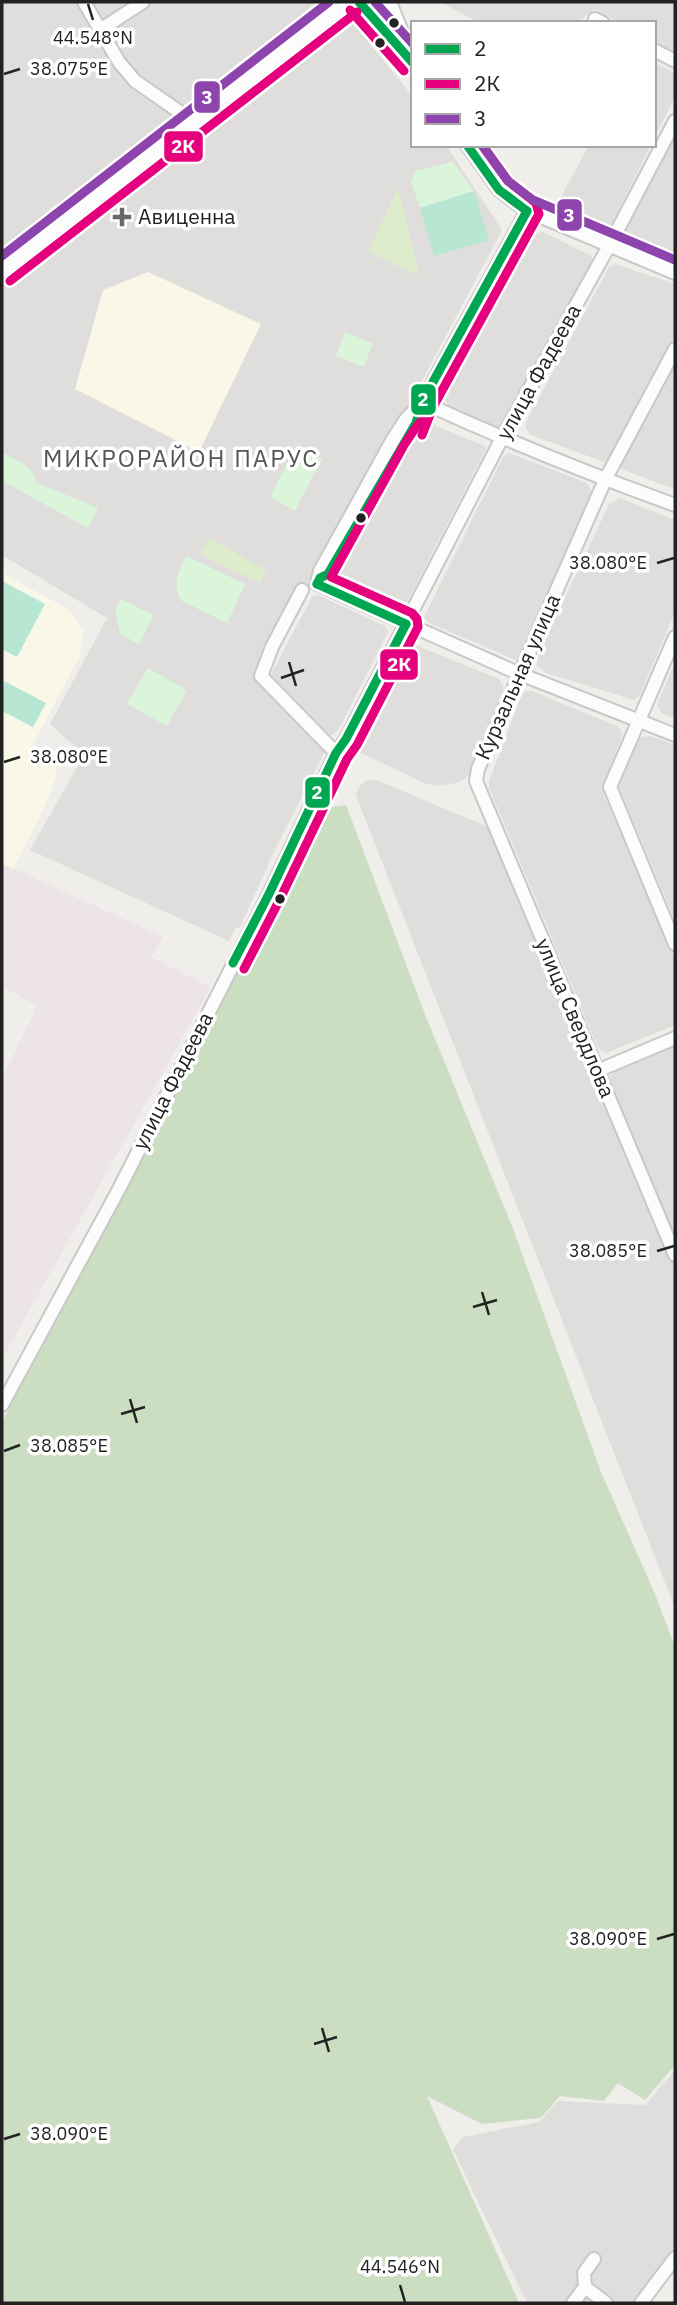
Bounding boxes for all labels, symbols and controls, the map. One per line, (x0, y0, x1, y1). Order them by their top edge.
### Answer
unlabelled marker (387, 16, 401, 30)
legend (411, 21, 656, 147)
text: 44.548°N (53, 26, 133, 49)
text: 2 (474, 34, 487, 62)
unlabelled marker (373, 36, 387, 50)
text: 38.075°E (30, 57, 108, 80)
text: 2К (474, 69, 501, 97)
line badge: 3 (193, 80, 221, 114)
text: 3 (201, 85, 213, 109)
text: 3 (474, 104, 487, 132)
line badge: 2К (163, 130, 204, 163)
text: 2К (171, 134, 195, 158)
line badge: 3 (556, 198, 583, 232)
place label: Авиценна (138, 202, 236, 230)
text: 3 (563, 203, 575, 227)
marker: Авиценна (112, 207, 132, 227)
street label: улица Фадеева (489, 299, 587, 444)
line badge: 2 (410, 383, 437, 416)
text: 2 (417, 387, 429, 411)
district label: МИКРОРАЙОН ПАРУС (43, 442, 319, 474)
unlabelled marker (354, 511, 368, 525)
text: 38.080°E (569, 551, 647, 574)
street label: Курзальная улица (468, 589, 566, 764)
line badge: 2К (379, 648, 419, 681)
text: 2К (387, 652, 411, 676)
text: 38.080°E (30, 745, 108, 768)
line badge: 2 (304, 776, 331, 809)
text: 2 (311, 780, 323, 804)
unlabelled marker (273, 892, 287, 906)
street label: улица Свердлова (530, 934, 622, 1102)
street label: улица Фадеева (125, 1007, 219, 1154)
text: 38.085°E (569, 1239, 647, 1262)
text: 38.085°E (30, 1434, 108, 1457)
text: 38.090°E (569, 1927, 647, 1950)
text: 38.090°E (30, 2122, 108, 2145)
text: 44.546°N (360, 2255, 440, 2278)

